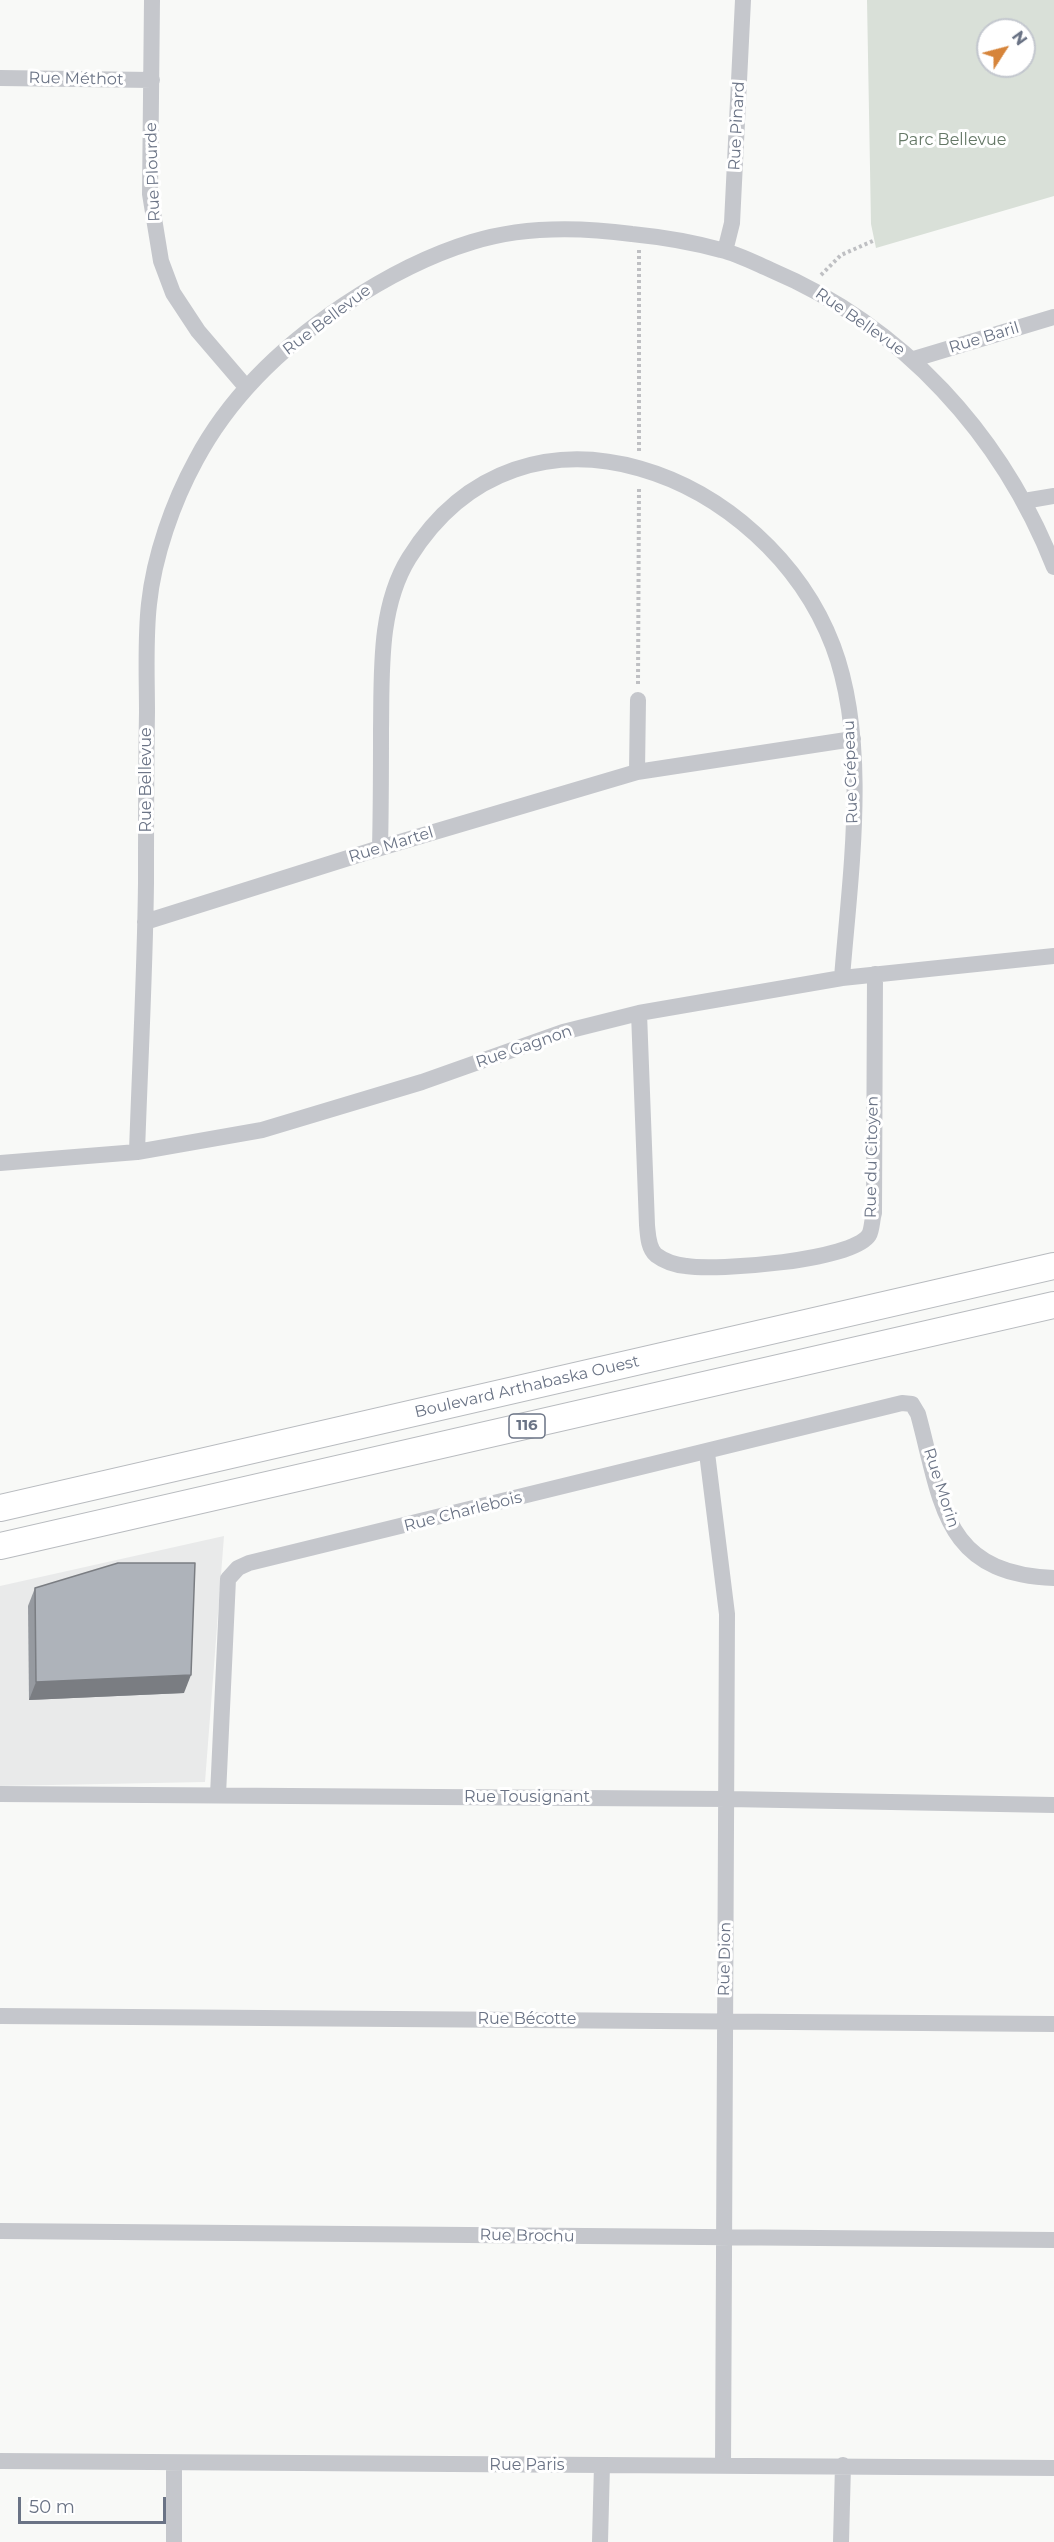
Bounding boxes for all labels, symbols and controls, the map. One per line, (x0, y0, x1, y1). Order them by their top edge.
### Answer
north arrow (976, 18, 1036, 78)
text: N (1008, 27, 1031, 49)
street label: Rue Méthot (28, 69, 124, 89)
street label: Rue Pinard (725, 81, 749, 171)
street label: Rue Plourde (142, 122, 164, 222)
park label: Parc Bellevue (897, 130, 1007, 150)
street label: Rue Bellevue (279, 281, 375, 359)
street label: Rue Bellevue (811, 284, 909, 360)
street label: Rue Baril (946, 318, 1022, 358)
street label: Rue Crépeau (840, 720, 862, 824)
street label: Rue Bellevue (136, 727, 156, 833)
street label: Rue Martel (346, 823, 436, 867)
street label: Rue Gagnon (473, 1022, 575, 1072)
street label: Rue du Citoyen (861, 1096, 883, 1218)
street label: Boulevard Arthabaska Ouest (413, 1352, 641, 1422)
road number: 116 (509, 1414, 545, 1438)
street label: Rue Morin (919, 1446, 963, 1530)
street label: Rue Charlebois (402, 1488, 524, 1536)
street label: Rue Tousignant (464, 1787, 590, 1807)
street label: Rue Dion (715, 1922, 735, 1996)
street label: Rue Bécotte (478, 2009, 576, 2029)
street label: Rue Brochu (479, 2226, 575, 2246)
street label: Rue Paris (489, 2455, 565, 2475)
scale bar (21, 2485, 170, 2523)
text: 50 m (29, 2496, 75, 2518)

